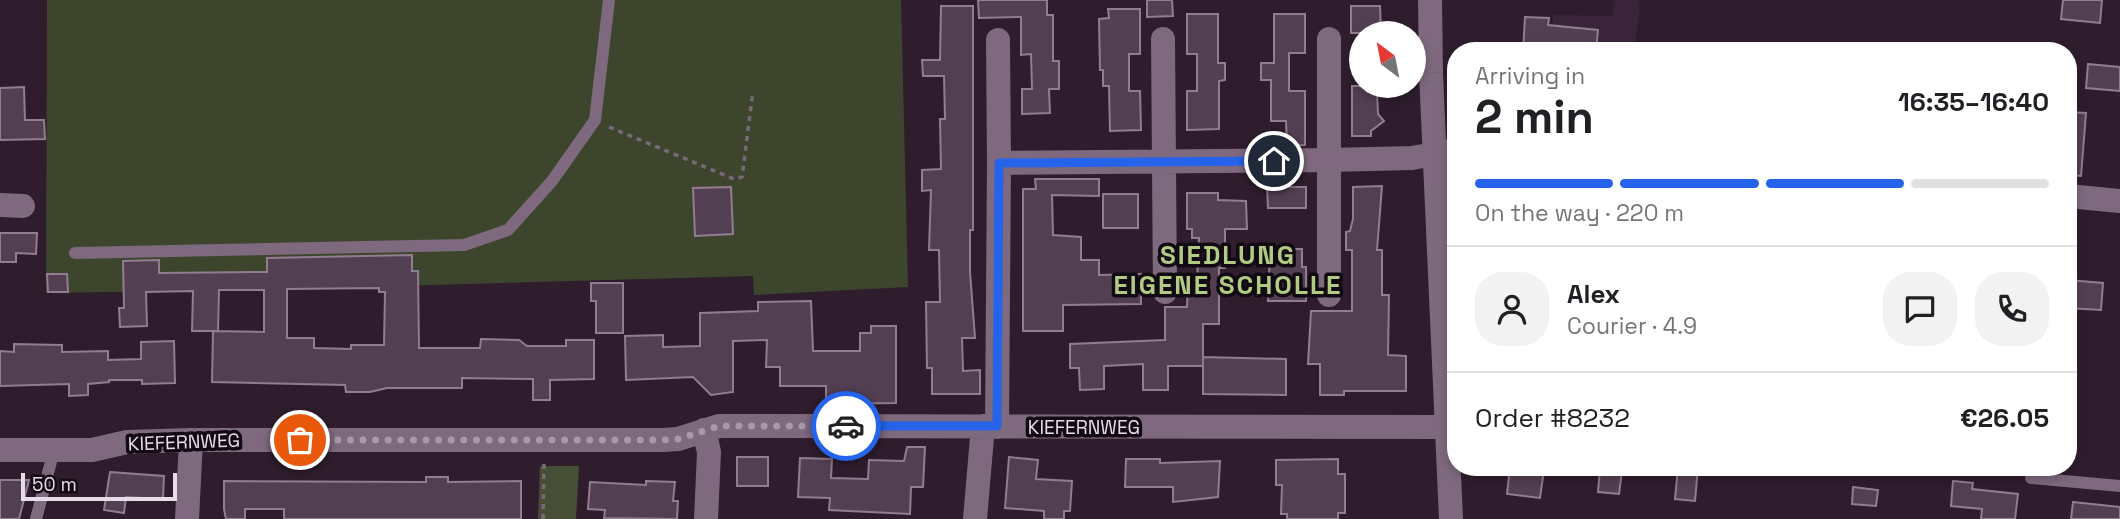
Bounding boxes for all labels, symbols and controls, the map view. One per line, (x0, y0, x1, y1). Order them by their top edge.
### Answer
north arrow (1349, 21, 1426, 98)
map controls (1349, 21, 1426, 98)
text: Arriving in (1475, 61, 1585, 91)
text: 16:35–16:40 (1898, 85, 2049, 119)
text: 2 min (1475, 88, 1594, 146)
pin (1244, 131, 1304, 191)
icon: home (1255, 142, 1293, 180)
text: On the way · 220 m (1475, 198, 1684, 228)
district label: SIEDLUNG EIGENE SCHOLLE (1113, 238, 1343, 302)
button: person (1475, 272, 1549, 346)
button: chat (1883, 272, 1957, 346)
button: phone (1975, 272, 2049, 346)
text: Alex (1567, 277, 1620, 311)
text: Courier · 4.9 (1567, 311, 1697, 341)
courier (811, 391, 881, 461)
text: Order #8232 (1475, 401, 1630, 435)
text: €26.05 (1960, 401, 2049, 435)
icon: car (827, 407, 865, 445)
pin (270, 410, 330, 470)
street label: KIEFERNWEG (1028, 415, 1140, 440)
icon: bag (281, 421, 319, 459)
street label: KIEFERNWEG (127, 428, 241, 456)
scale bar (21, 470, 177, 502)
text: 50 m (32, 472, 77, 497)

